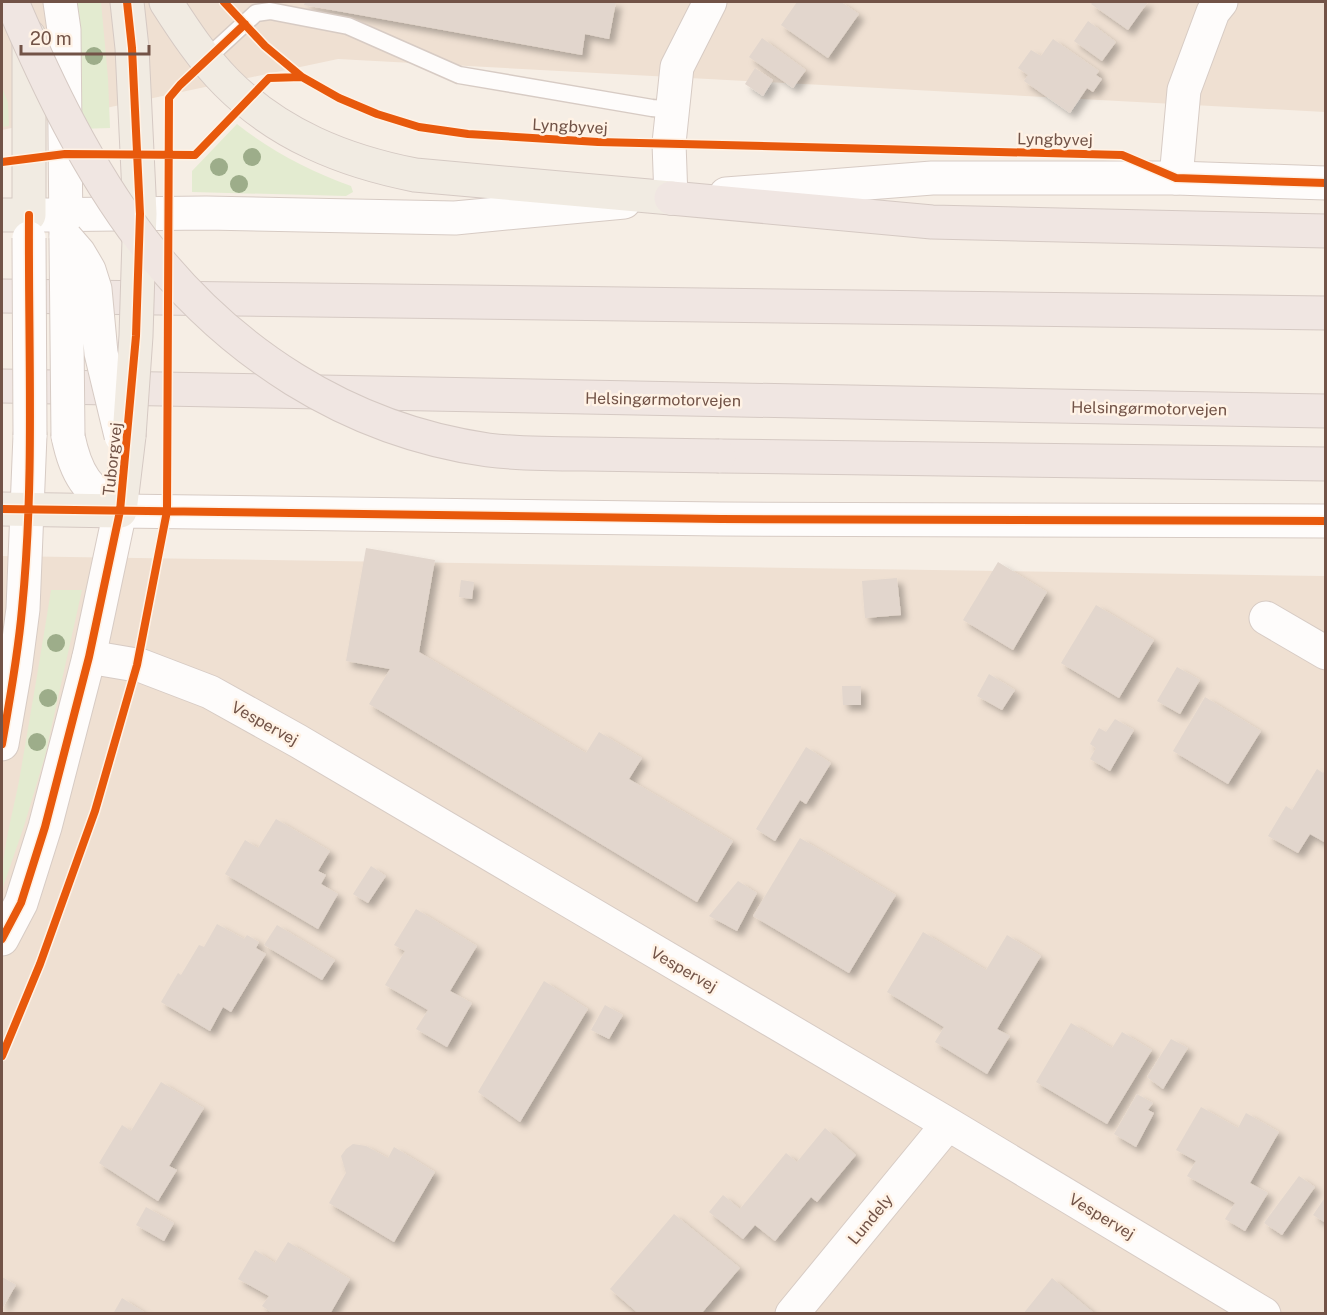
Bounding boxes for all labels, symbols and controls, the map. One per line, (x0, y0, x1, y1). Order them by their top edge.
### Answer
scale bar (21, 18, 148, 56)
text: 20 m (30, 28, 72, 49)
street label: Lyngbyvej (532, 115, 608, 138)
street label: Lyngbyvej (1017, 129, 1093, 150)
street label: Helsingørmotorvejen (585, 389, 741, 410)
street label: Helsingørmotorvejen (1071, 398, 1227, 419)
street label: Tuborgvej (99, 421, 126, 497)
street label: Vespervej (228, 697, 301, 750)
street label: Vespervej (647, 943, 720, 996)
street label: Vespervej (1065, 1189, 1138, 1243)
street label: Lundely (844, 1190, 897, 1248)

